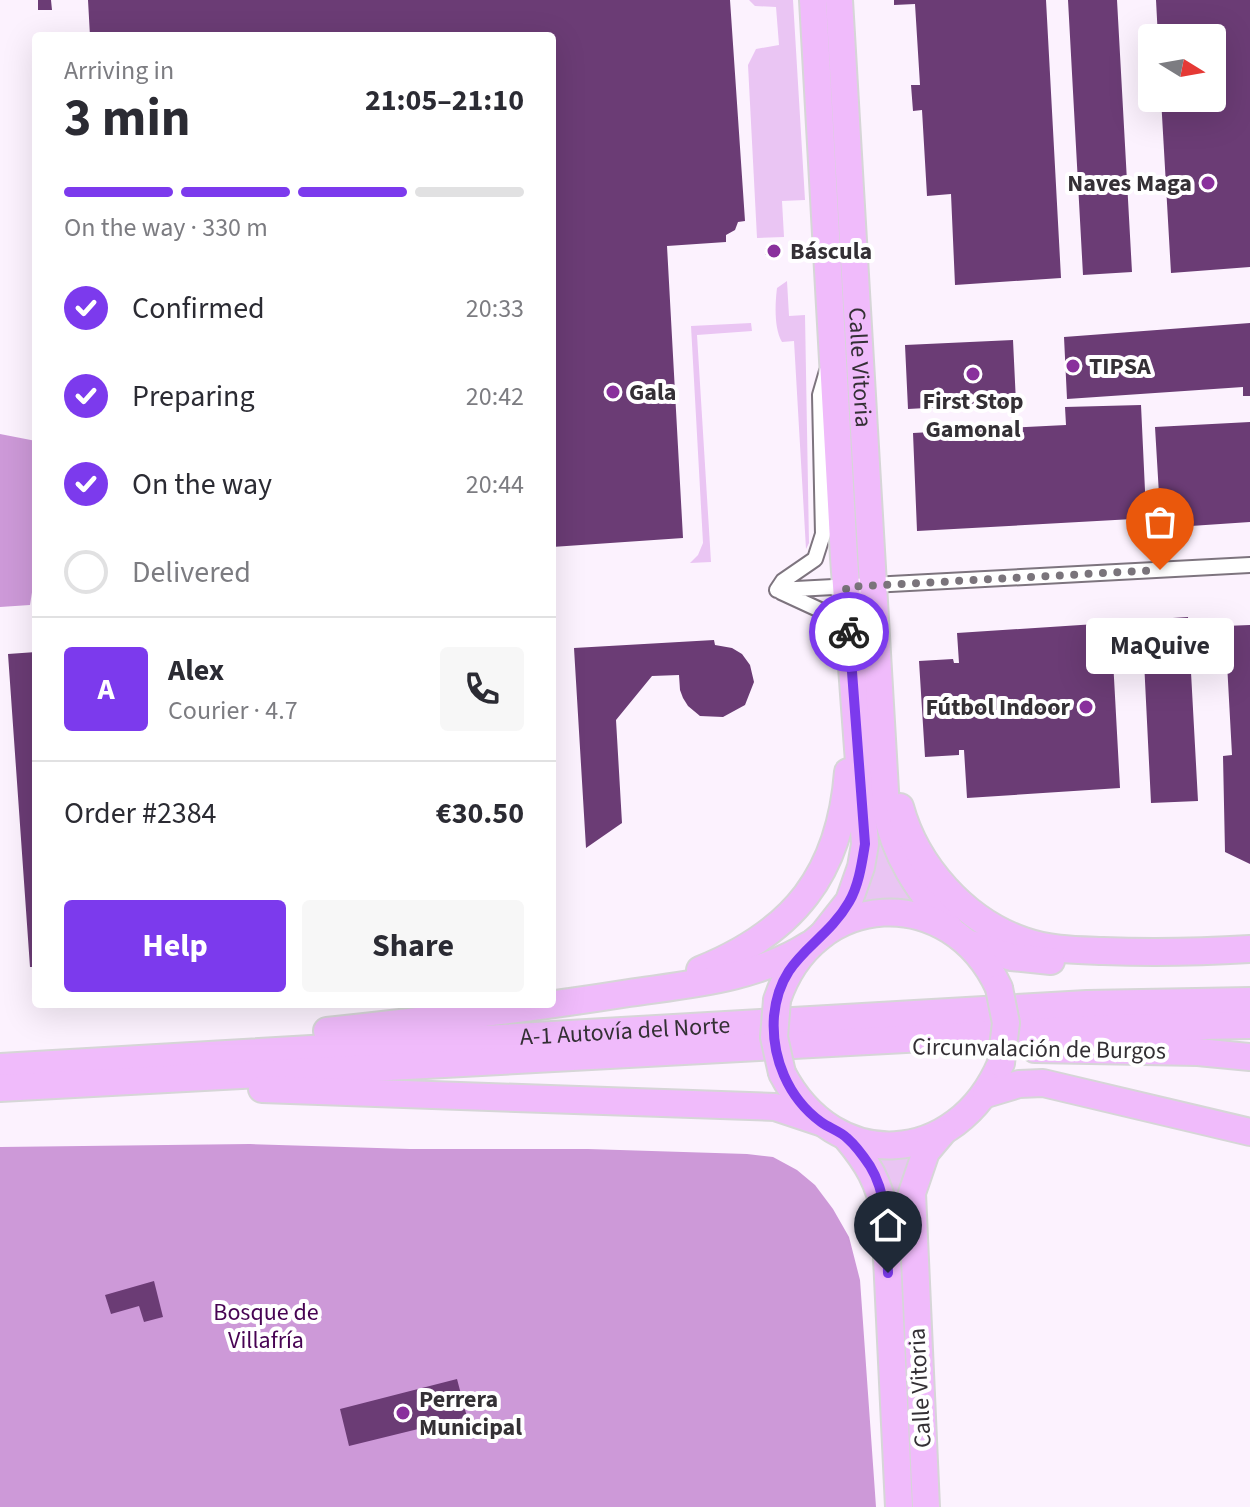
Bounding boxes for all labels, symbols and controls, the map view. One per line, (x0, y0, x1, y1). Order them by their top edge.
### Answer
north arrow (1138, 24, 1226, 112)
map controls (1138, 24, 1226, 112)
text: Arriving in (64, 52, 174, 89)
text: 21:05–21:10 (365, 79, 524, 122)
text: 3 min (64, 82, 191, 156)
place label: Naves Maga (1067, 166, 1192, 201)
marker: Naves Maga (1199, 174, 1217, 192)
text: On the way · 330 m (64, 209, 268, 246)
place label: Báscula (790, 234, 872, 269)
marker: Báscula (765, 242, 783, 260)
icon: check (64, 286, 108, 330)
text: Confirmed (132, 287, 265, 330)
text: 20:33 (466, 290, 524, 327)
street label: Calle Vitoria (839, 306, 881, 428)
place label: TIPSA (1089, 349, 1151, 384)
marker: TIPSA (1064, 357, 1082, 375)
marker: First Stop Gamonal (964, 365, 982, 383)
icon: check (64, 374, 108, 418)
text: Preparing (132, 375, 255, 418)
place label: Gala (629, 375, 676, 410)
text: 20:42 (466, 378, 524, 415)
marker: Gala (604, 383, 622, 401)
place label: First Stop Gamonal (922, 384, 1024, 447)
icon: check (64, 462, 108, 506)
text: On the way (132, 463, 272, 506)
text: 20:44 (466, 466, 524, 503)
pin (1126, 488, 1194, 570)
icon: bag (1138, 500, 1182, 544)
text: Delivered (132, 551, 251, 594)
courier (809, 592, 889, 672)
icon: bike (827, 610, 871, 654)
callout: MaQuive (1086, 618, 1234, 674)
text: MaQuive (1110, 627, 1210, 664)
button: phone (440, 647, 524, 731)
text: Alex (168, 649, 224, 692)
text: A (97, 668, 115, 711)
place label: Fútbol Indoor (925, 690, 1070, 725)
text: Courier · 4.7 (168, 692, 298, 729)
marker: Fútbol Indoor (1077, 698, 1095, 716)
text: Order #2384 (64, 792, 217, 835)
text: €30.50 (436, 792, 524, 835)
button: Help (64, 900, 286, 992)
button: Share (302, 900, 524, 992)
street label: A-1 Autovía del Norte (519, 1007, 731, 1054)
street label: Circunvalación de Burgos (912, 1029, 1166, 1069)
pin (854, 1191, 922, 1273)
icon: home (866, 1203, 910, 1247)
park label: Bosque de Villafría (213, 1295, 319, 1358)
street label: Calle Vitoria (899, 1327, 941, 1449)
place label: Perrera Municipal (419, 1382, 522, 1445)
marker: Perrera Municipal (394, 1404, 412, 1422)

